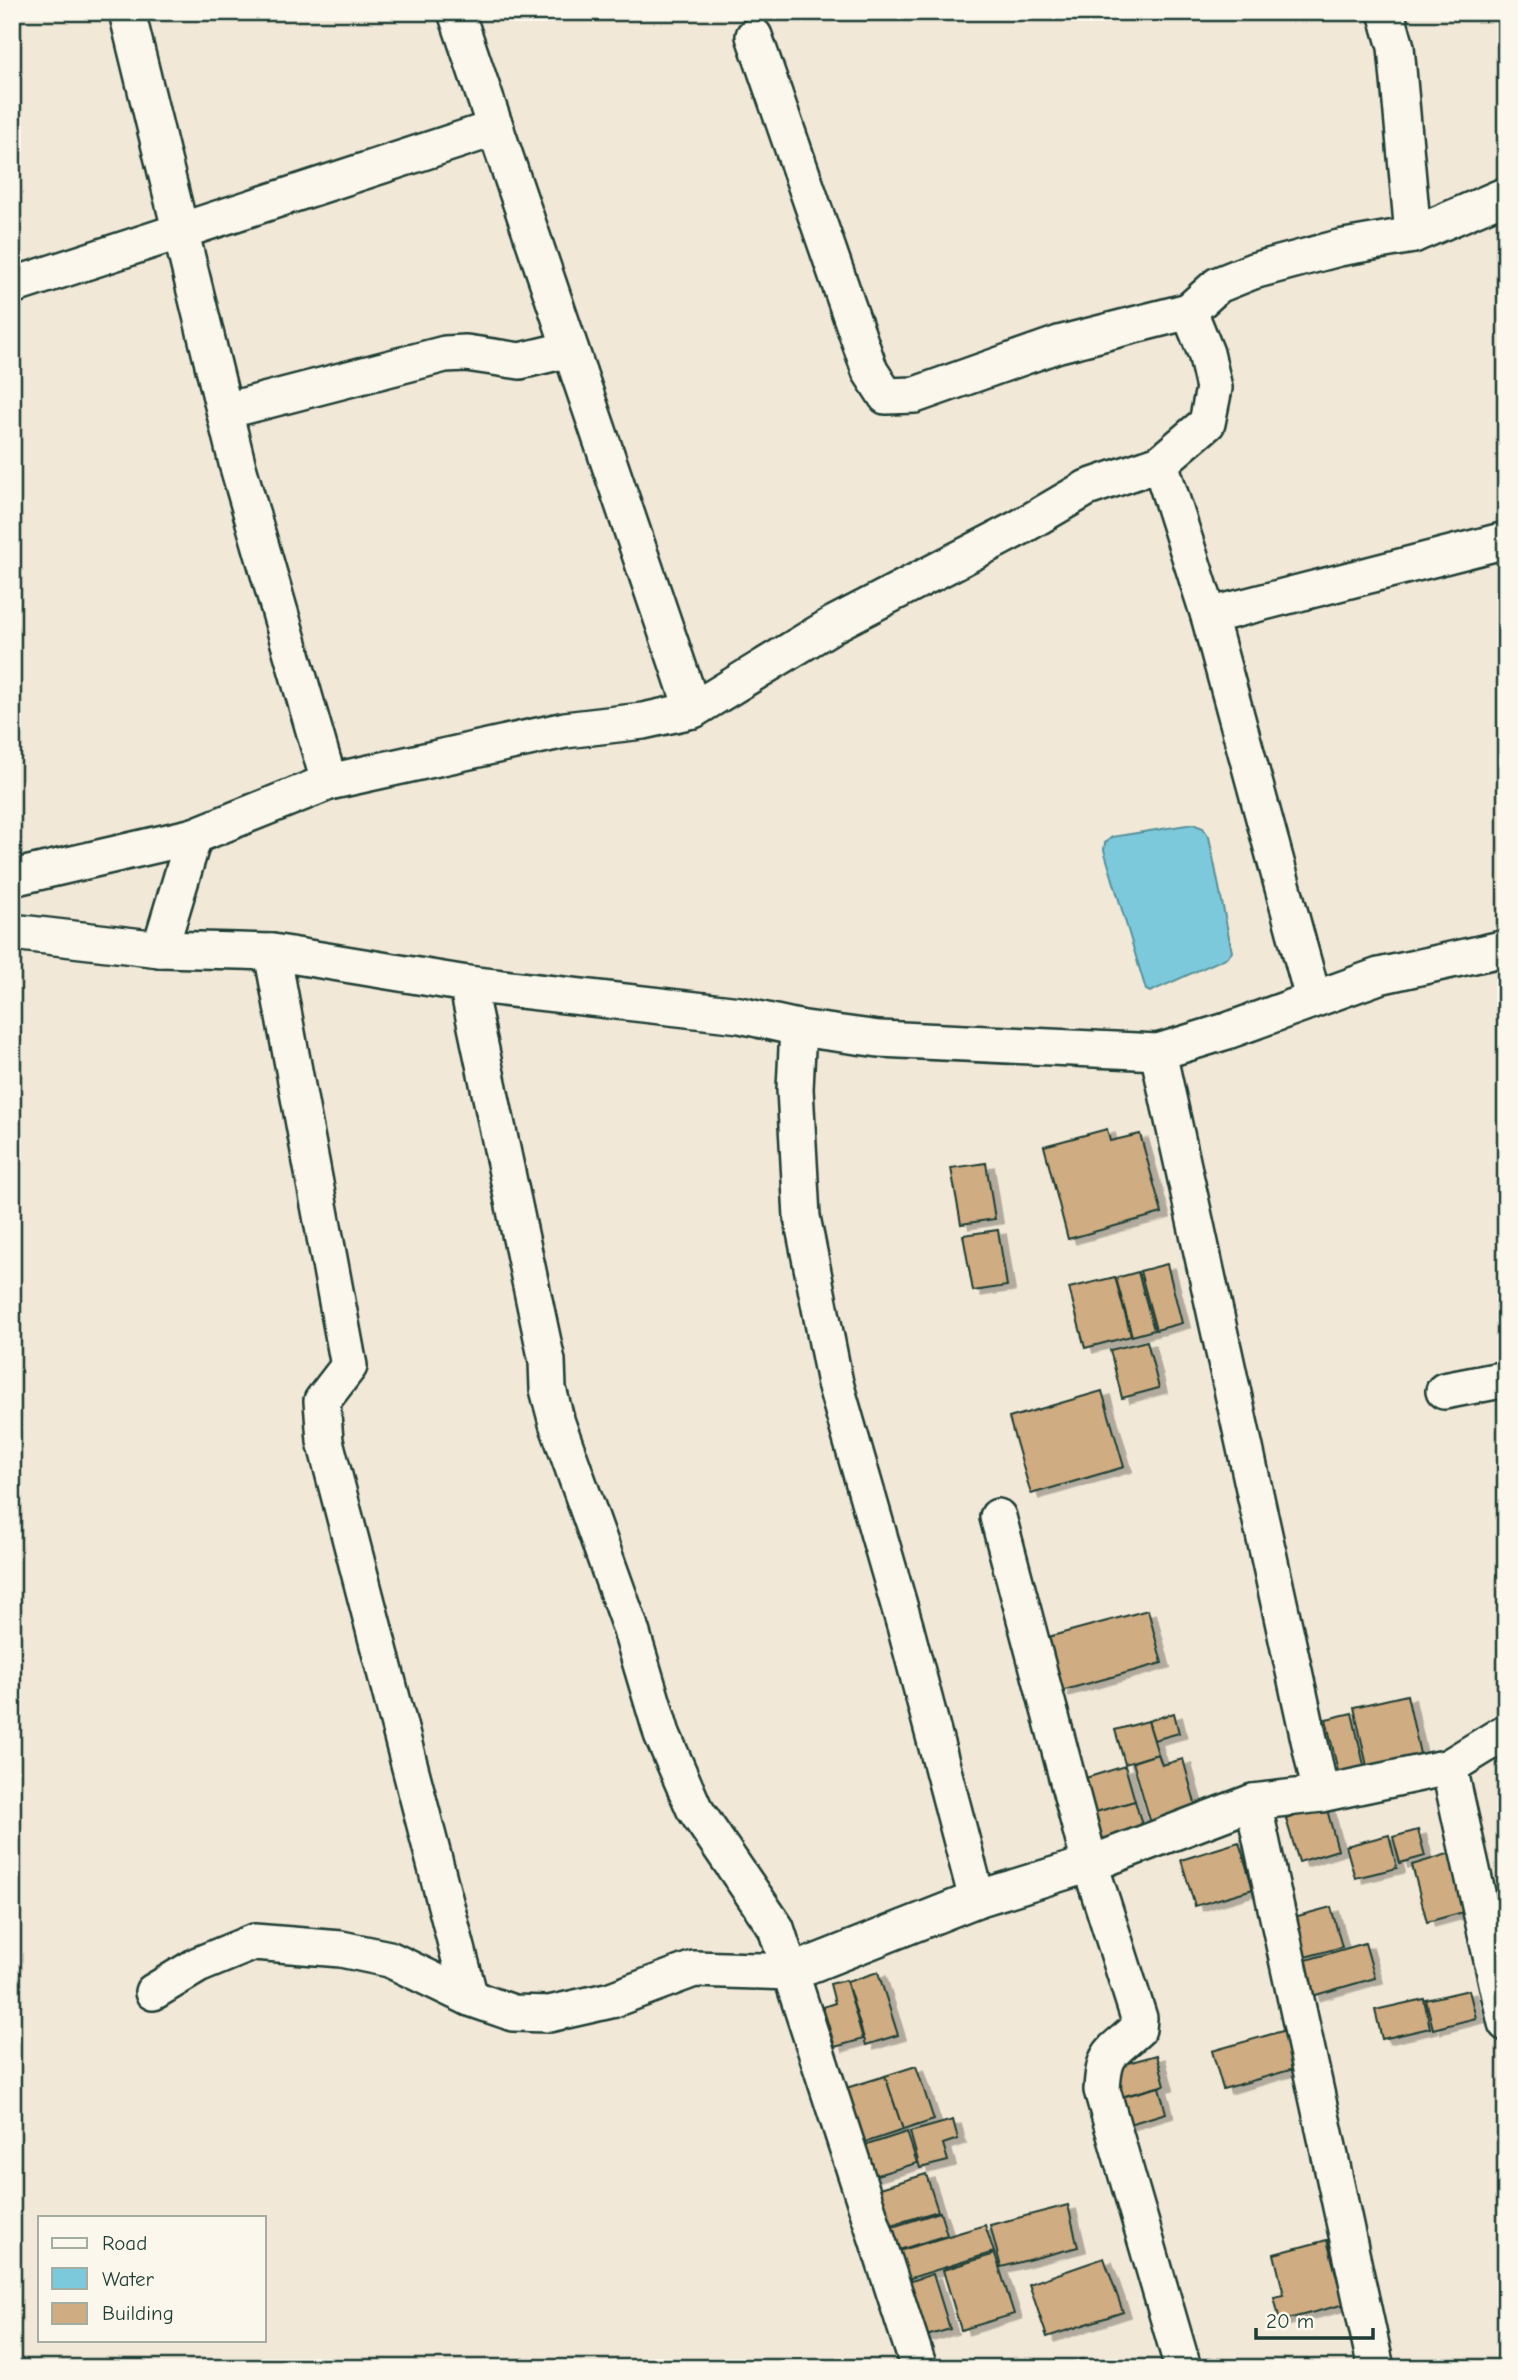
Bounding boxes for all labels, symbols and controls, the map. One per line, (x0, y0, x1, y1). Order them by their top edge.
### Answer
legend (38, 2216, 266, 2342)
text: Road (102, 2231, 147, 2255)
text: Water (102, 2267, 155, 2291)
scale bar (1256, 2296, 1373, 2340)
text: Building (102, 2301, 174, 2325)
text: 20 m (1266, 2309, 1314, 2333)

